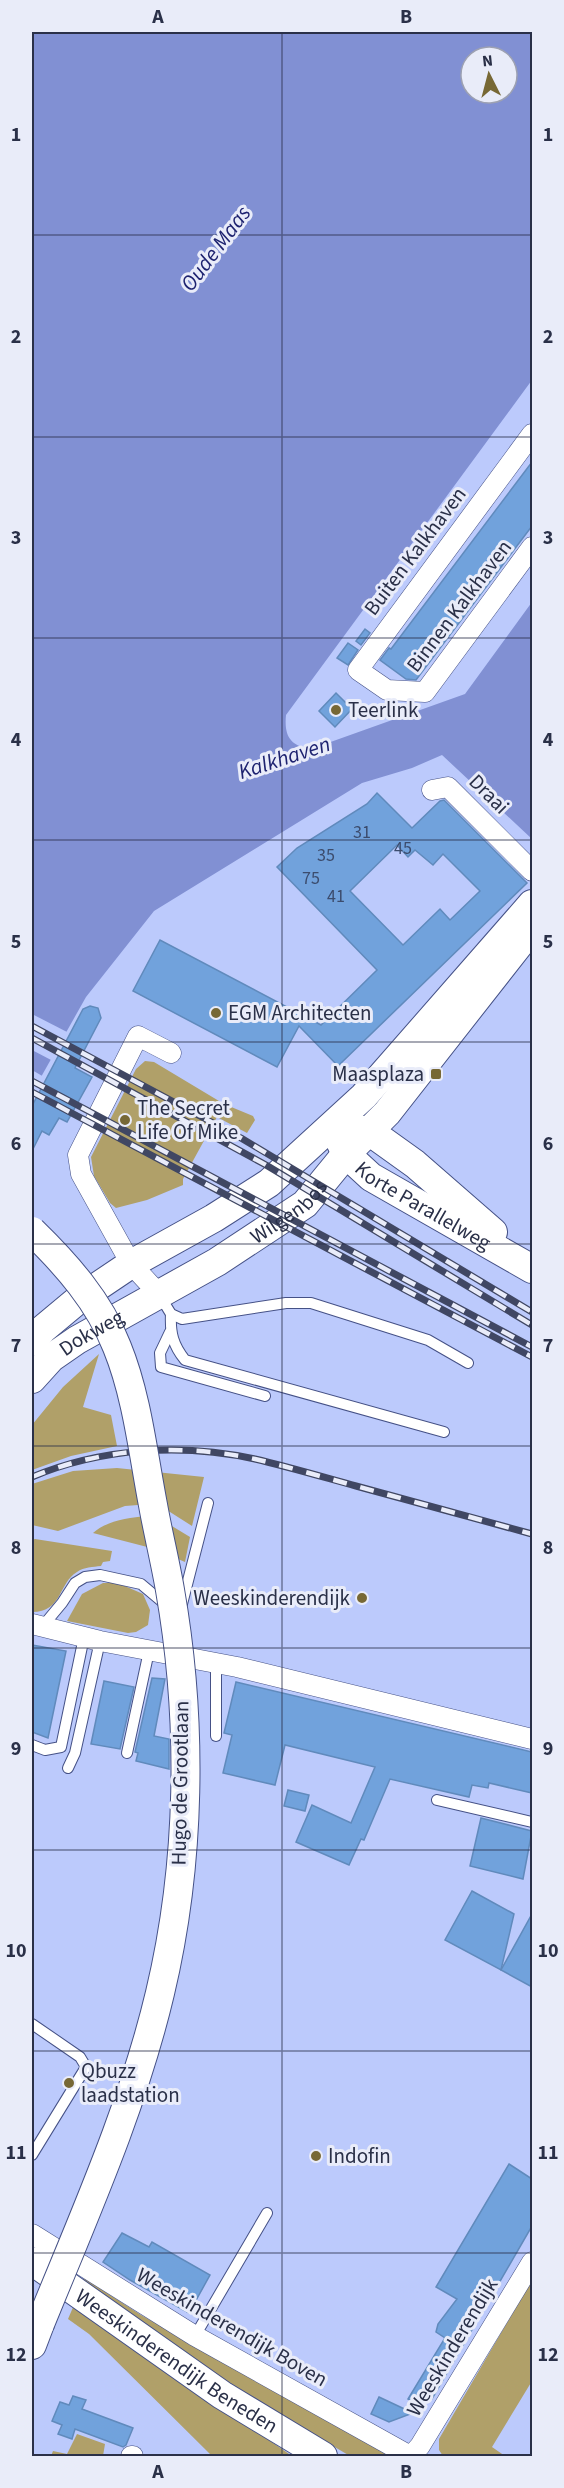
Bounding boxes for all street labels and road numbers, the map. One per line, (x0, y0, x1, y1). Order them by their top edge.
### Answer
street label: Buiten Kalkhaven (357, 480, 473, 622)
street label: Binnen Kalkhaven (399, 534, 519, 678)
street label: Draai (462, 767, 516, 821)
street label: Korte Parallelweg (348, 1154, 497, 1258)
street label: Wilgenbos (244, 1173, 334, 1251)
street label: Dokweg (53, 1302, 130, 1363)
street label: Hugo de Grootlaan (164, 1700, 196, 1866)
street label: Weeskinderendijk Boven (131, 2260, 333, 2394)
street label: Weeskinderendijk (399, 2272, 506, 2422)
street label: Weeskinderendijk Beneden (69, 2281, 284, 2440)

